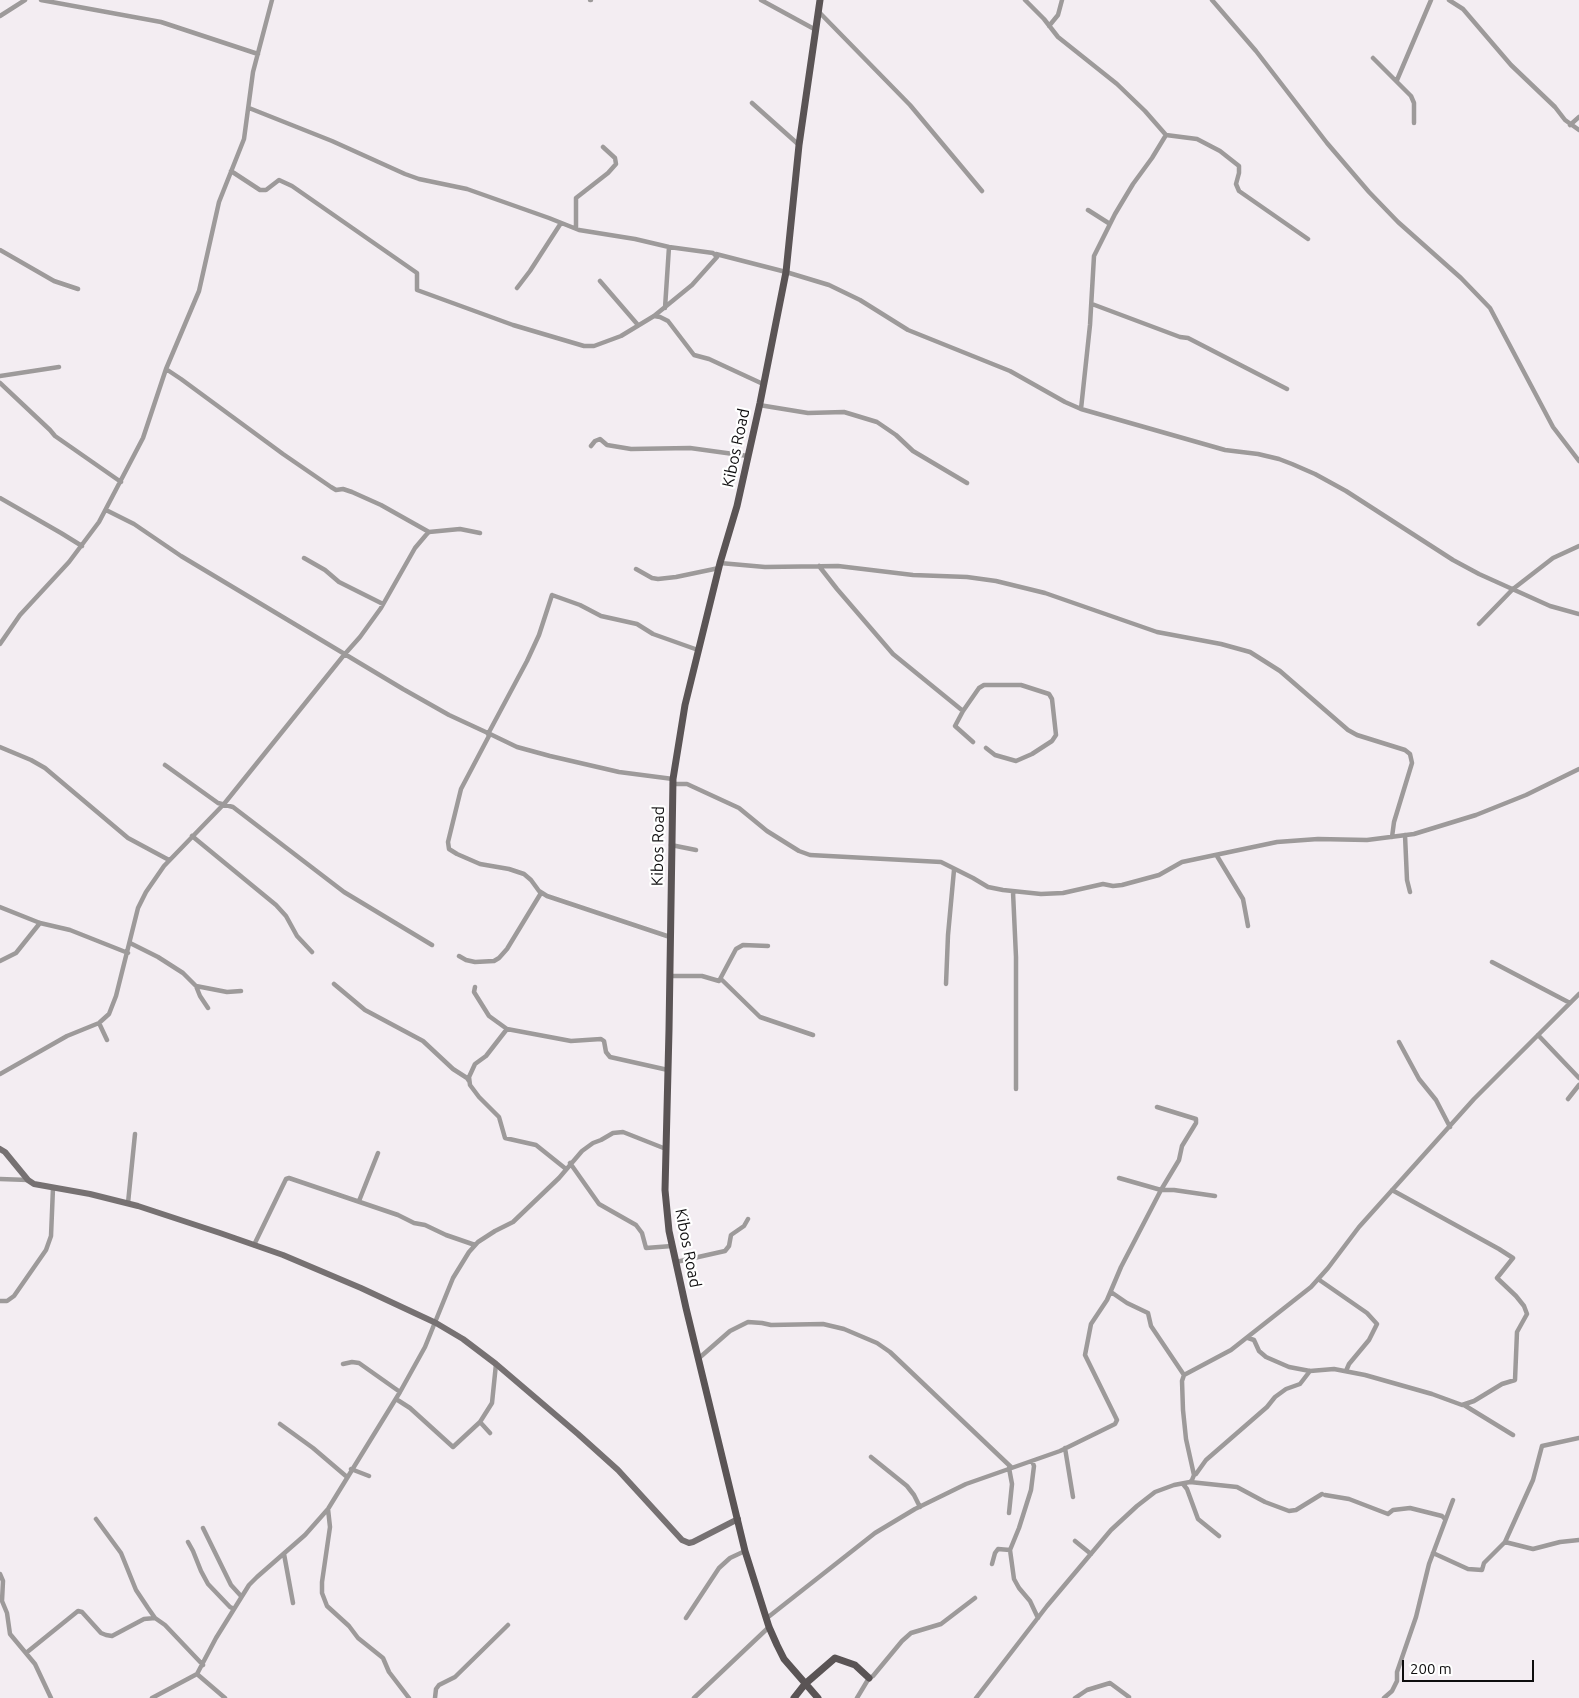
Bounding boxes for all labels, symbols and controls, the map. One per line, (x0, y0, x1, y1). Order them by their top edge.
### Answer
street label: Kibos Road (718, 407, 754, 489)
street label: Kibos Road (648, 806, 668, 886)
street label: Kibos Road (671, 1207, 705, 1289)
scale bar (1404, 1650, 1536, 1682)
text: 200 m (1410, 1660, 1452, 1677)

